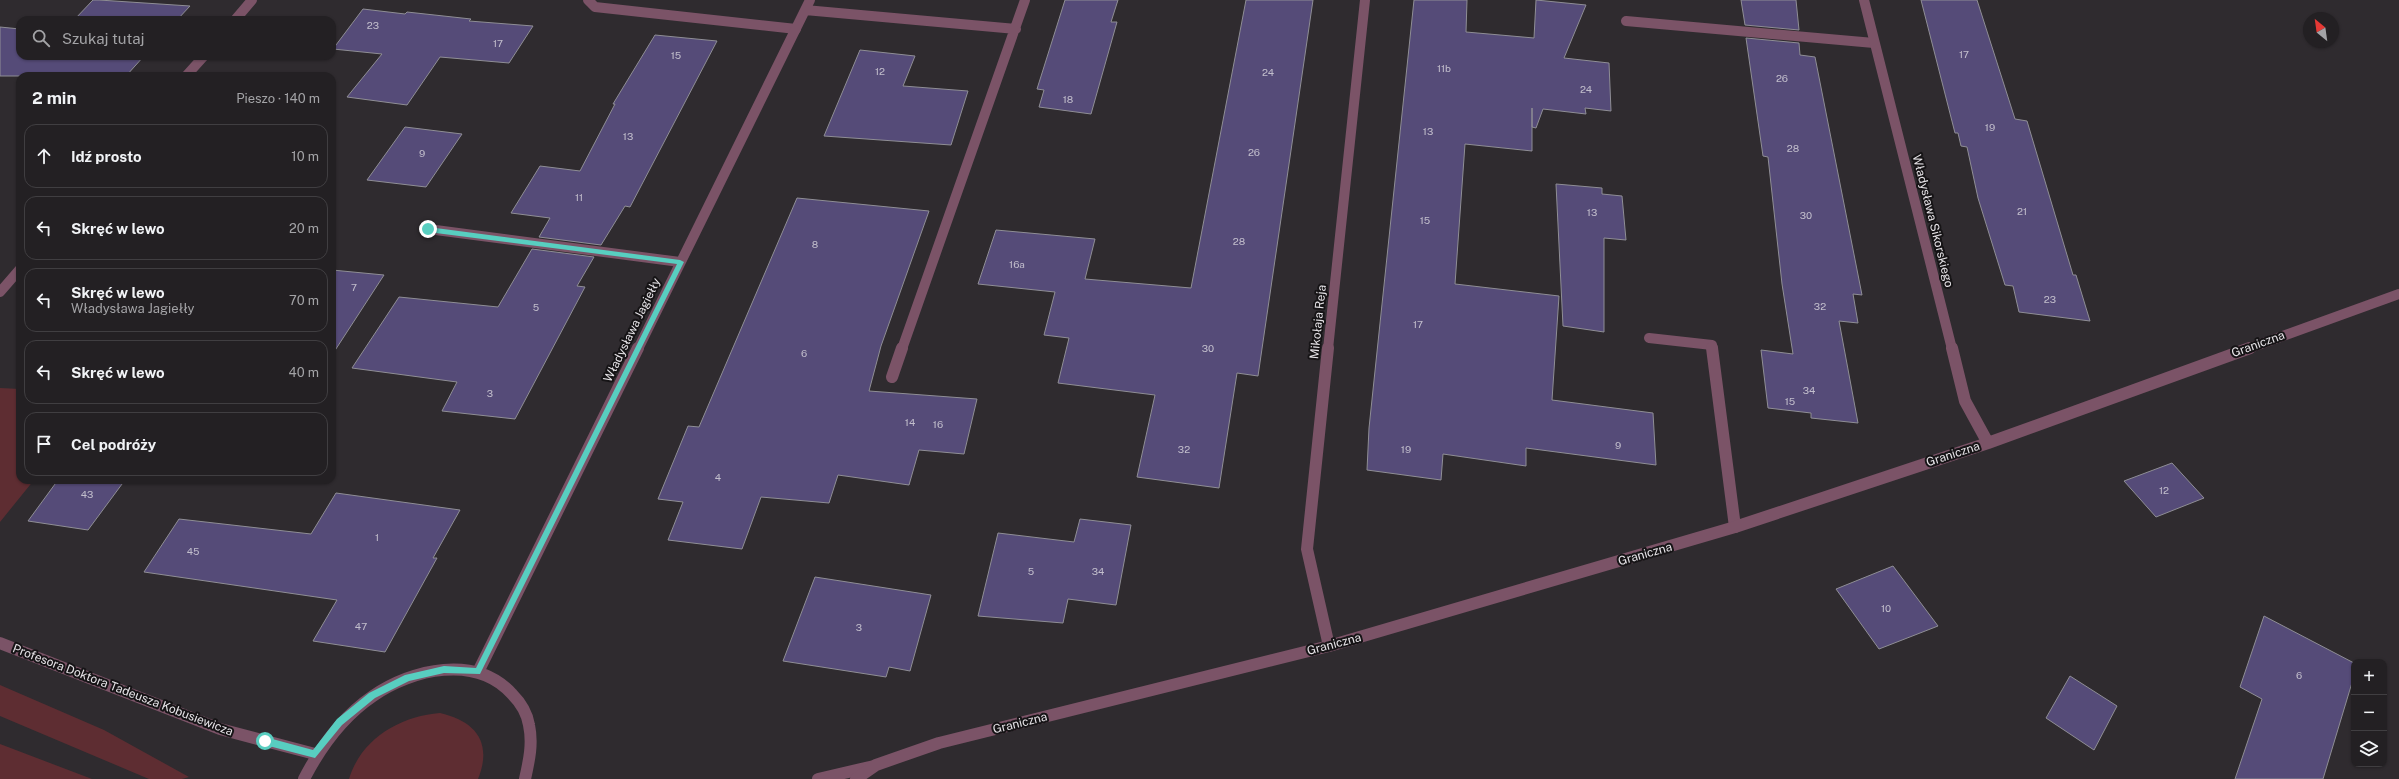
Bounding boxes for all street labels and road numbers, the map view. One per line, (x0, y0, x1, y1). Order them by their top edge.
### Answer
street label: Władysława Sikorskiego (1910, 153, 1956, 289)
street label: Władysława Jagiełły (601, 275, 664, 384)
street label: Mikołaja Reja (1307, 284, 1329, 360)
street label: Graniczna (2230, 328, 2286, 360)
street label: Graniczna (1924, 439, 1982, 469)
street label: Graniczna (1616, 540, 1674, 568)
street label: Graniczna (1305, 630, 1363, 658)
street label: Profesora Doktora Tadeusza Kobusiewicza (11, 641, 235, 739)
street label: Graniczna (991, 709, 1049, 737)

